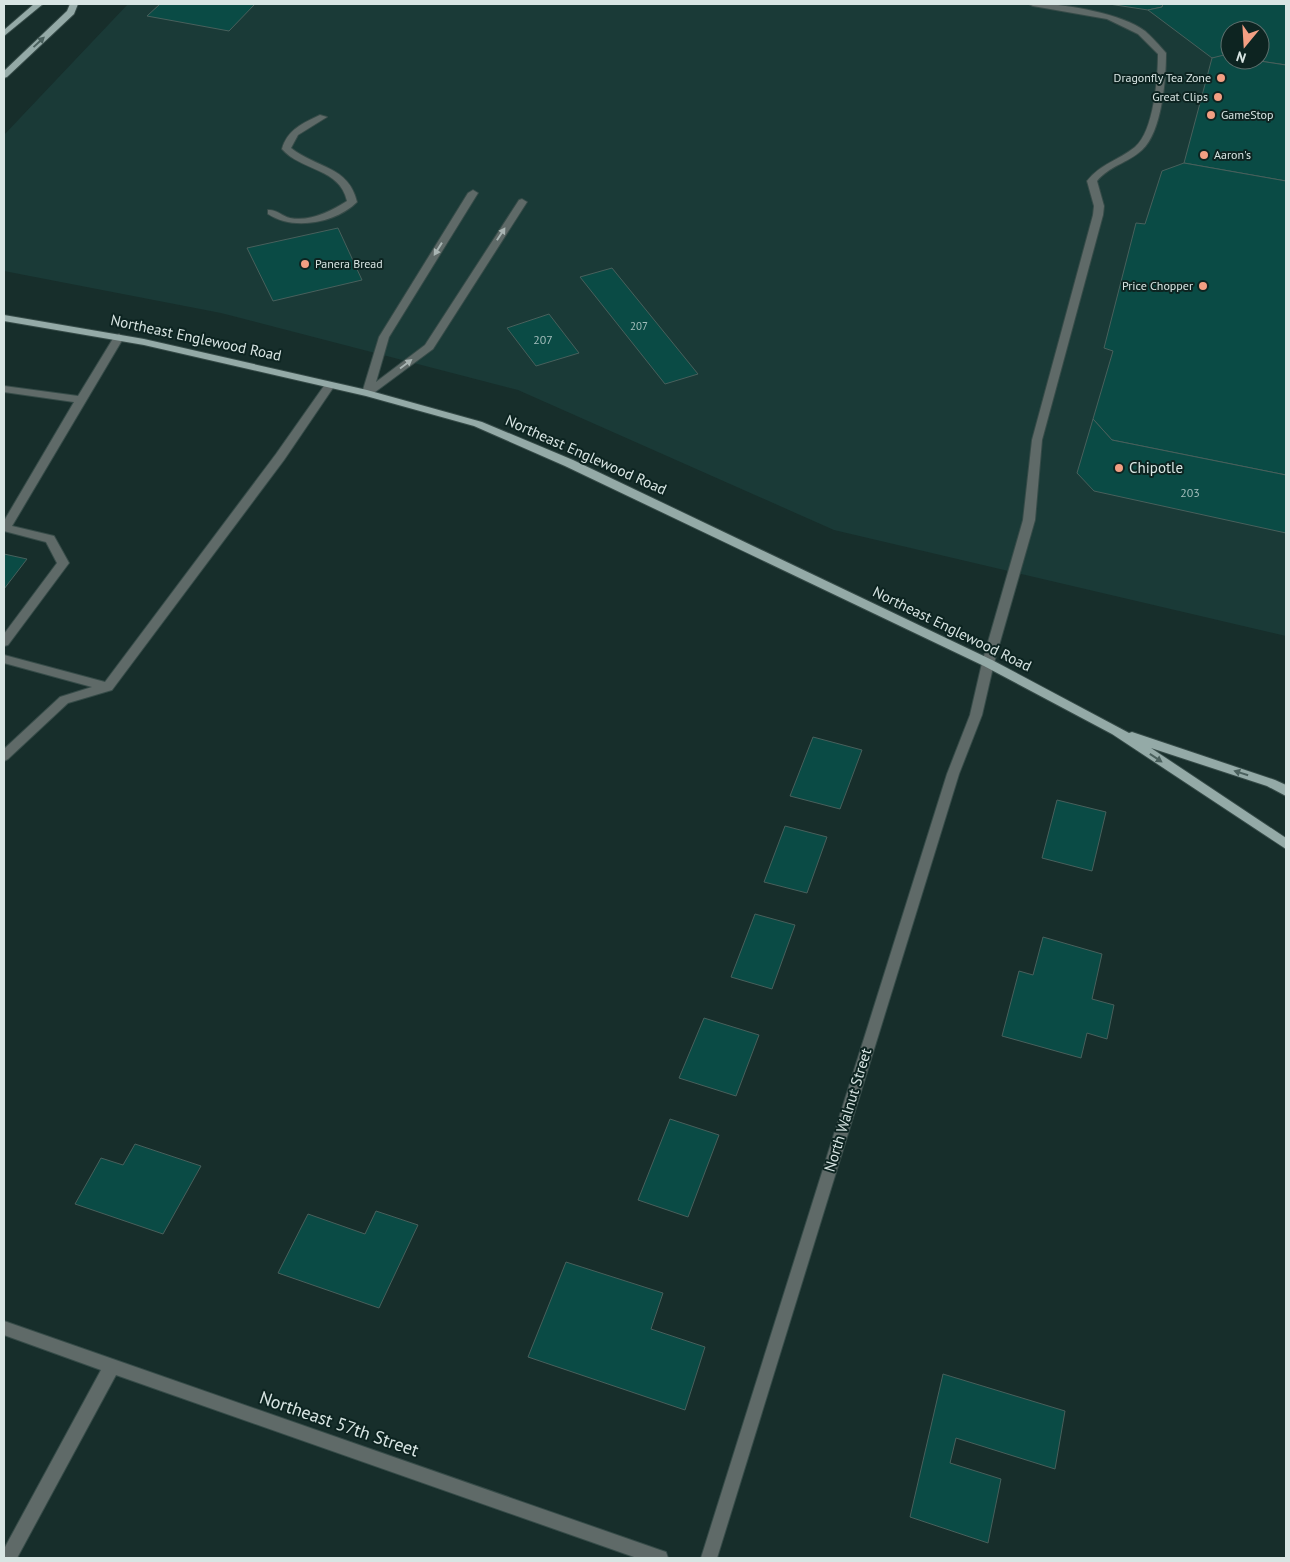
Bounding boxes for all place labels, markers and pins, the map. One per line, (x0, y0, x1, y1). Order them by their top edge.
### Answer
place label: Dragonfly Tea Zone (1114, 70, 1211, 85)
marker: Dragonfly Tea Zone (1215, 72, 1227, 84)
place label: Great Clips (1152, 89, 1208, 104)
marker: Great Clips (1212, 91, 1224, 103)
place label: GameStop (1221, 107, 1273, 122)
marker: GameStop (1205, 109, 1217, 121)
place label: Aaron's (1214, 147, 1251, 162)
marker: Aaron's (1198, 149, 1210, 161)
place label: Panera Bread (315, 256, 383, 271)
marker: Panera Bread (299, 258, 311, 270)
place label: Price Chopper (1122, 278, 1193, 293)
marker: Price Chopper (1197, 280, 1209, 292)
place label: Chipotle (1129, 458, 1183, 477)
marker: Chipotle (1113, 462, 1125, 474)

